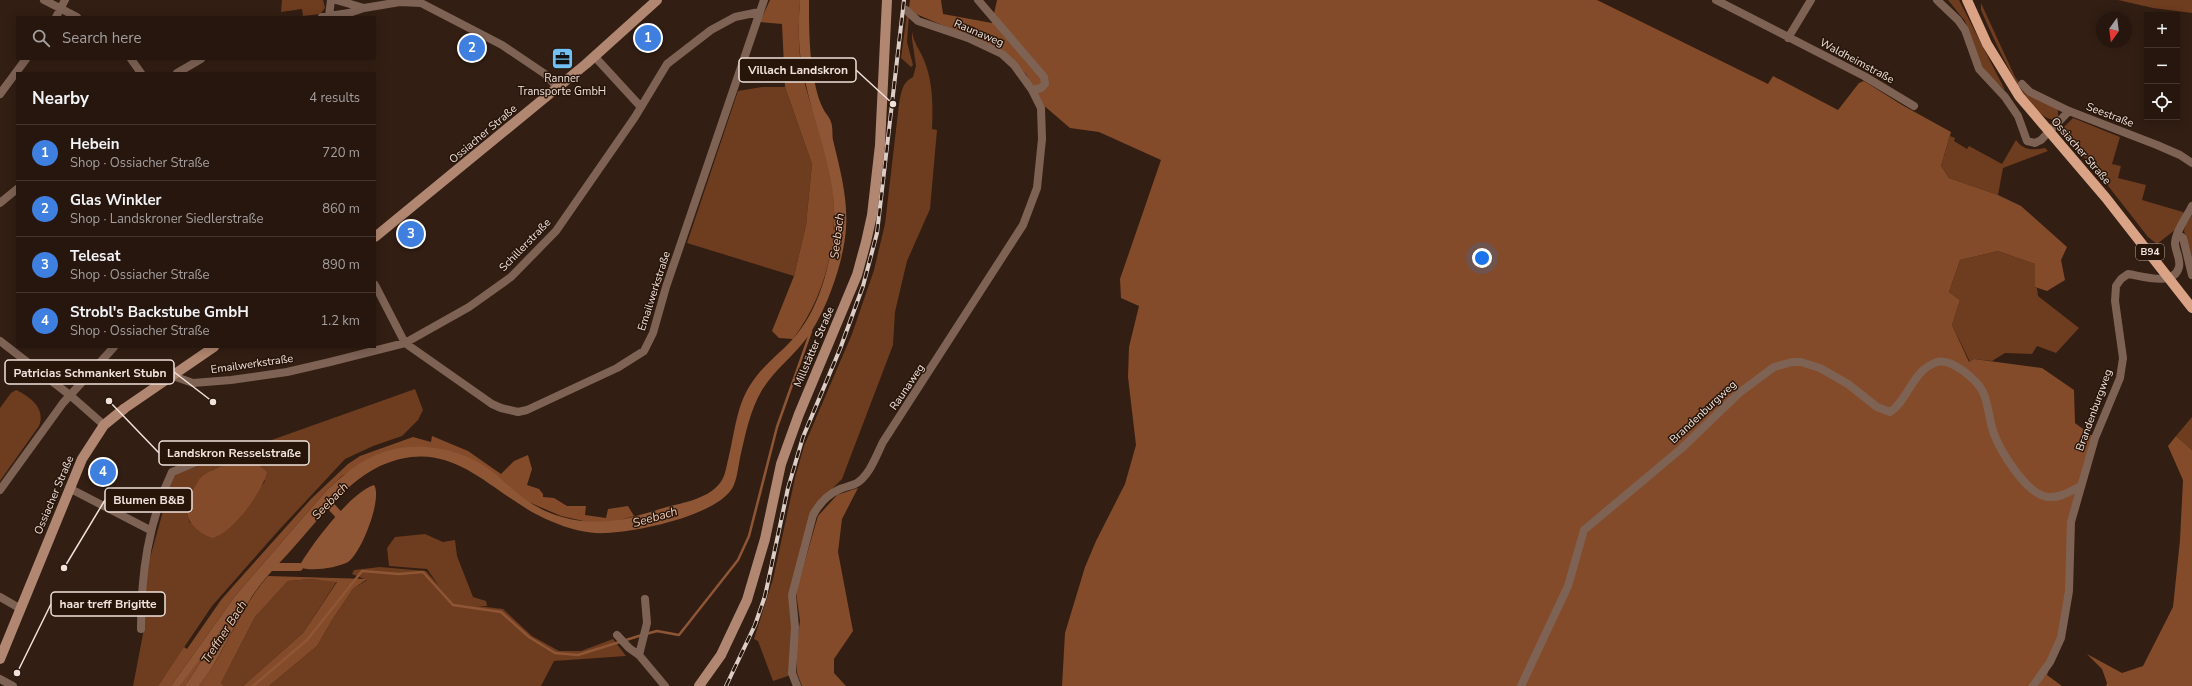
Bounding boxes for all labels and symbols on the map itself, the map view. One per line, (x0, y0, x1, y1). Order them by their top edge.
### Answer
north arrow (2096, 12, 2132, 48)
street label: Raunaweg (952, 16, 1006, 50)
pin: 1 (635, 23, 661, 53)
pin: 2 (459, 33, 485, 63)
street label: Waldheimstraße (1817, 35, 1897, 87)
office icon: Ranner Transporte GmbH (549, 45, 575, 71)
callout: Villach Landskron (739, 58, 856, 82)
text: Villach Landskron (747, 62, 848, 78)
place label: Ranner Transporte GmbH (518, 71, 606, 99)
street label: Seestraße (2084, 99, 2136, 131)
street label: Ossiacher Straße (446, 101, 520, 167)
street label: Ossiacher Straße (2048, 114, 2114, 188)
water label: Seebach (826, 212, 848, 260)
street label: Schillerstraße (496, 215, 554, 275)
pin: 3 (398, 219, 424, 249)
road number: B94 (2136, 244, 2164, 260)
your location (1472, 248, 1492, 268)
street label: Emailwerkstraße (634, 249, 674, 333)
street label: Millstätter Straße (790, 304, 838, 390)
street label: Emailwerkstraße (210, 351, 294, 377)
callout: Patricias Schmankerl Stubn (5, 360, 174, 384)
street label: Raunaweg (886, 361, 928, 413)
text: Patricias Schmankerl Stubn (13, 365, 167, 381)
street label: Brandenburgweg (2072, 367, 2116, 453)
street label: Brandenburgweg (1666, 377, 1740, 447)
callout: Landskron Resselstraße (159, 441, 309, 465)
text: Landskron Resselstraße (167, 445, 302, 461)
street label: Ossiacher Straße (31, 453, 77, 537)
pin: 4 (90, 457, 116, 487)
water label: Seebach (308, 479, 352, 523)
callout: Blumen B&B (105, 488, 192, 512)
text: Blumen B&B (113, 492, 185, 508)
water label: Seebach (631, 503, 679, 531)
callout: haar treff Brigitte (51, 592, 165, 616)
text: haar treff Brigitte (59, 596, 157, 612)
water label: Treffner Bach (198, 597, 250, 667)

